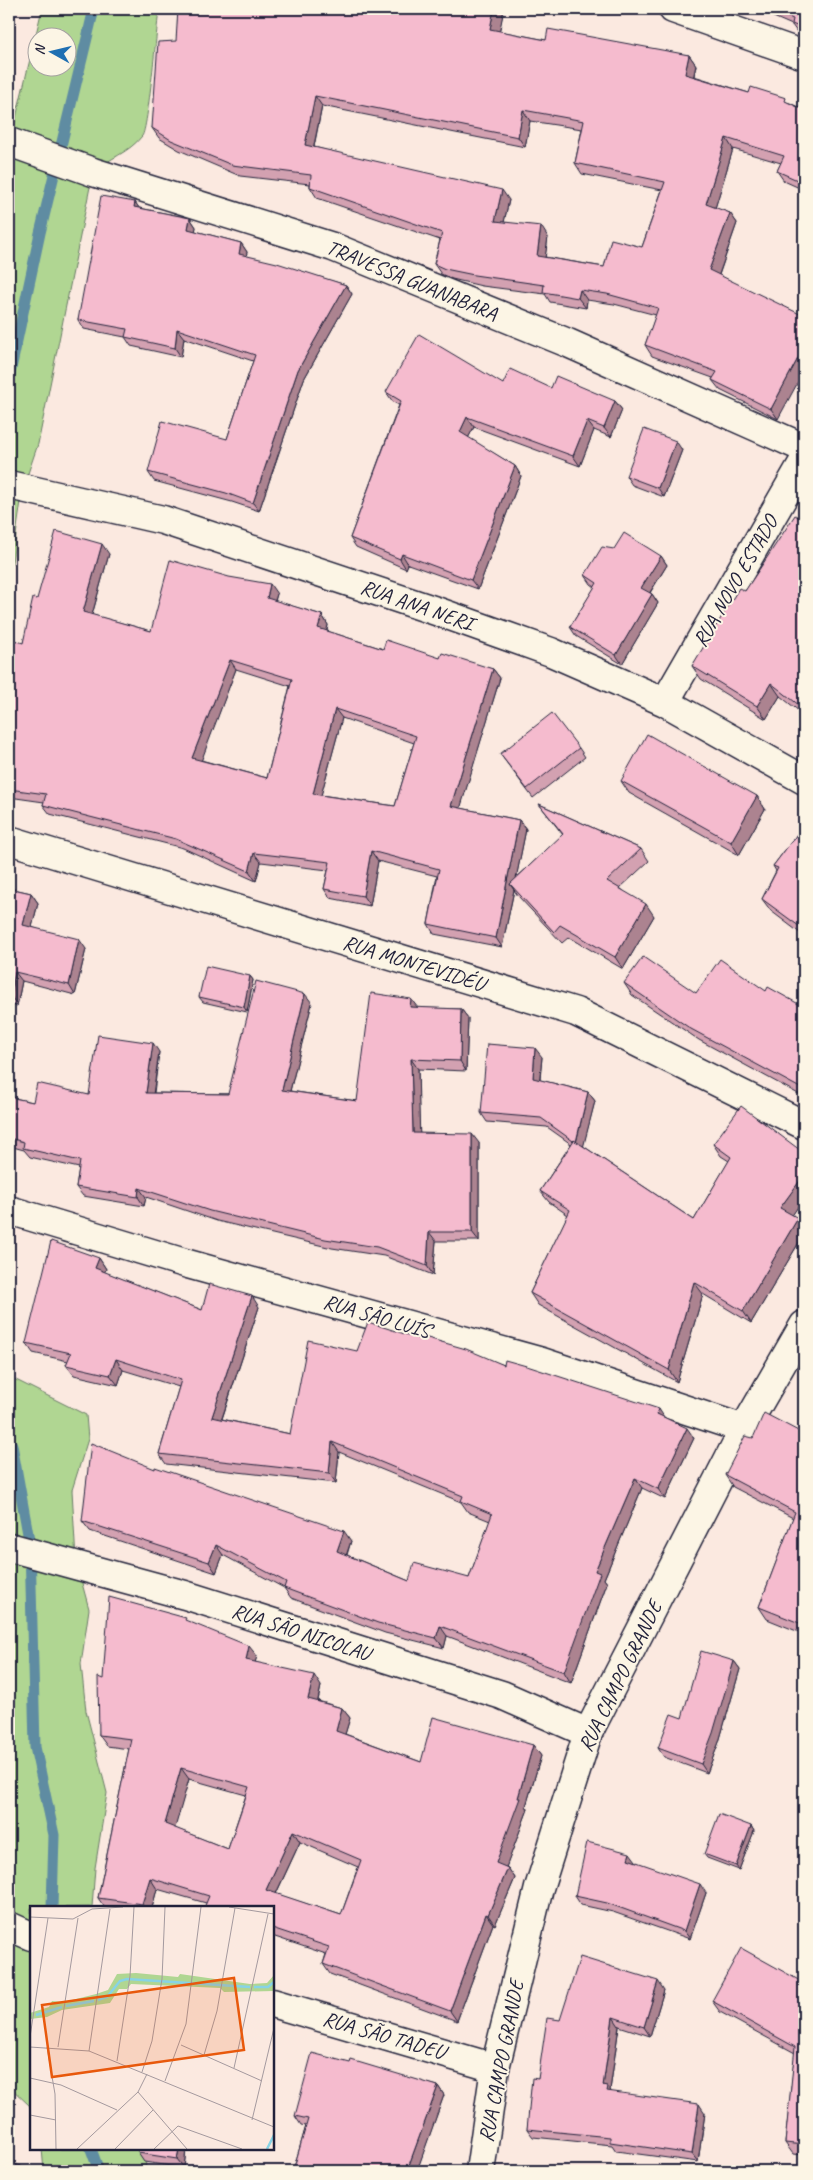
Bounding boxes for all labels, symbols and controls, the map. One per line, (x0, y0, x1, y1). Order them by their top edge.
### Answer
north arrow (28, 28, 78, 78)
text: N (31, 42, 49, 56)
street label: TRAVESSA GUANABARA (323, 234, 502, 326)
street label: RUA NOVO ESTADO (687, 508, 784, 651)
street label: RUA ANA NERI (357, 574, 481, 638)
street label: RUA MONTEVIDÉU (340, 929, 492, 998)
street label: RUA SÃO LUÍS (321, 1288, 437, 1345)
street label: RUA CAMPO GRANDE (572, 1594, 669, 1756)
street label: RUA SÃO NICOLAU (229, 1597, 377, 1668)
inset map (30, 1906, 274, 2150)
street label: RUA CAMPO GRANDE (473, 1975, 530, 2144)
street label: RUA SÃO TADEU (320, 2005, 452, 2066)

